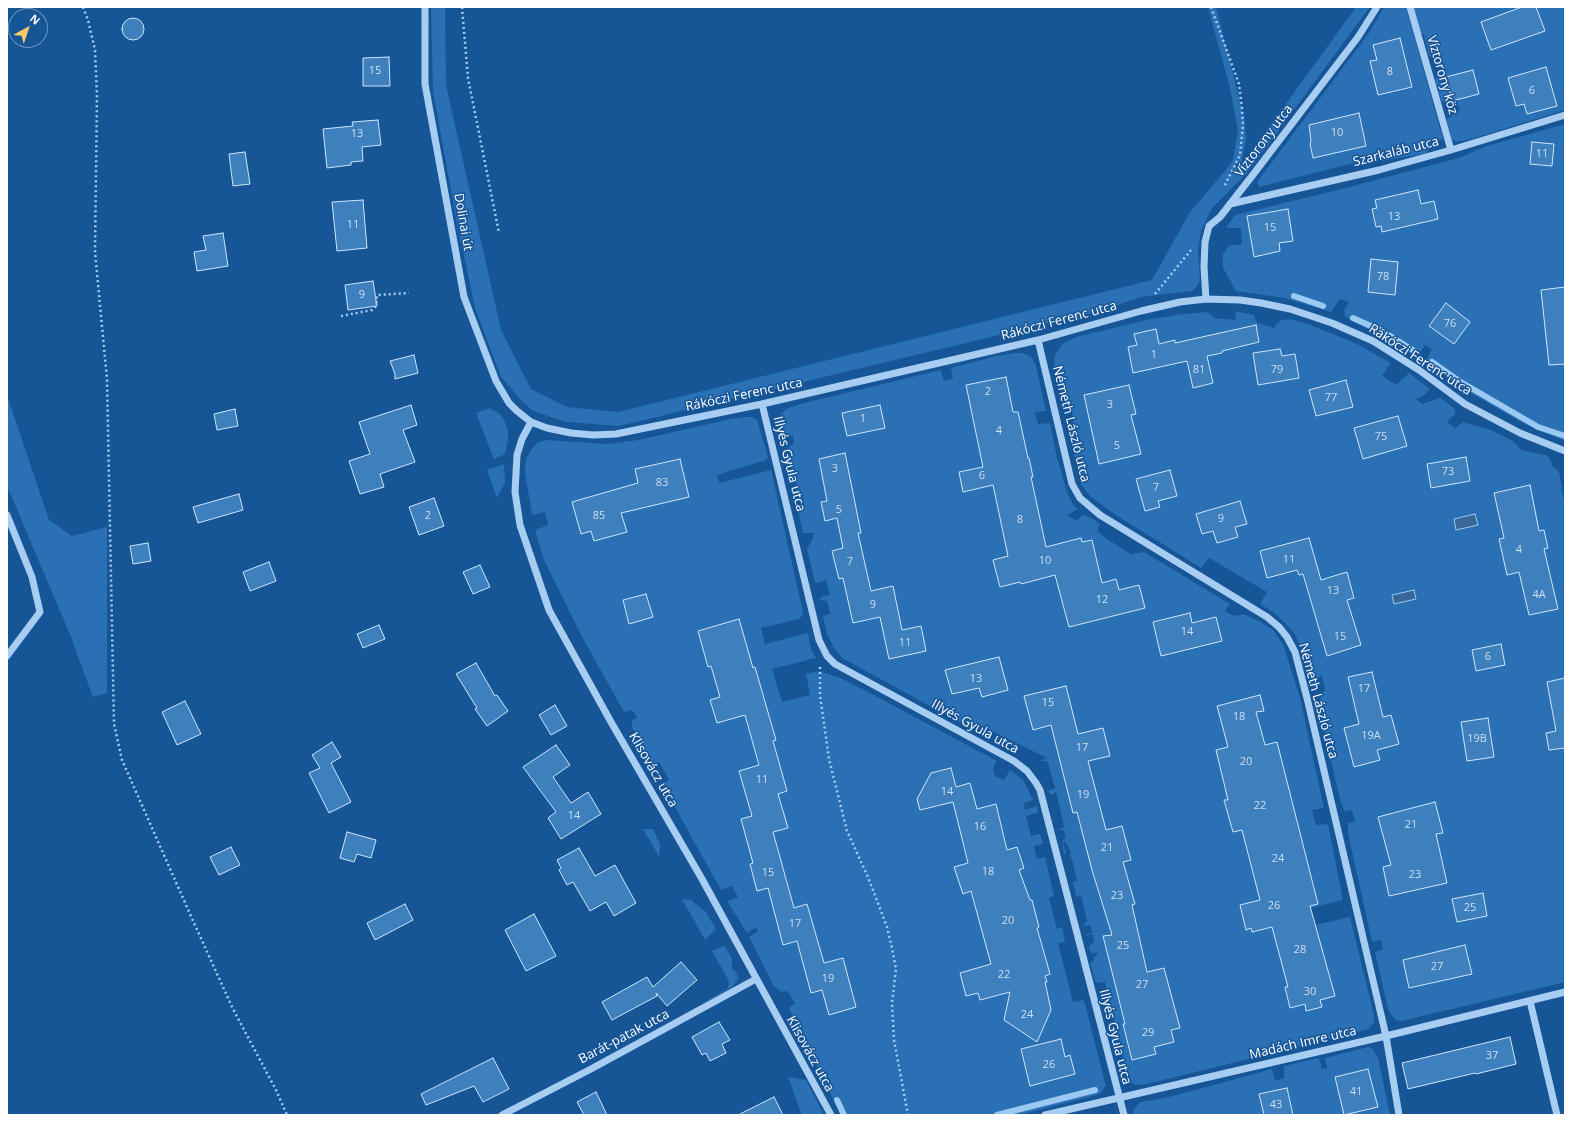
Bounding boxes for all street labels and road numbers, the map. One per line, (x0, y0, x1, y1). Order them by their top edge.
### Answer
street label: Víztorony köz (1423, 34, 1461, 116)
street label: Víztorony utca (1232, 102, 1296, 180)
street label: Szarkaláb utca (1352, 134, 1440, 170)
street label: Dolinai út (450, 192, 476, 252)
street label: Rákóczi Ferenc utca (999, 298, 1119, 344)
street label: Rákóczi Ferenc utca (1366, 321, 1474, 399)
street label: Németh László utca (1049, 364, 1093, 484)
street label: Rákóczi Ferenc utca (684, 375, 804, 415)
street label: Illyés Gyula utca (770, 415, 808, 513)
street label: Németh László utca (1295, 641, 1341, 761)
street label: Illyés Gyula utca (929, 697, 1021, 757)
street label: Klisovácz utca (625, 730, 681, 810)
street label: Illyés Gyula utca (1096, 988, 1134, 1086)
street label: Barát-patak utca (576, 1007, 672, 1067)
street label: Klisovácz utca (783, 1013, 837, 1095)
street label: Madách Imre utca (1248, 1023, 1358, 1063)

